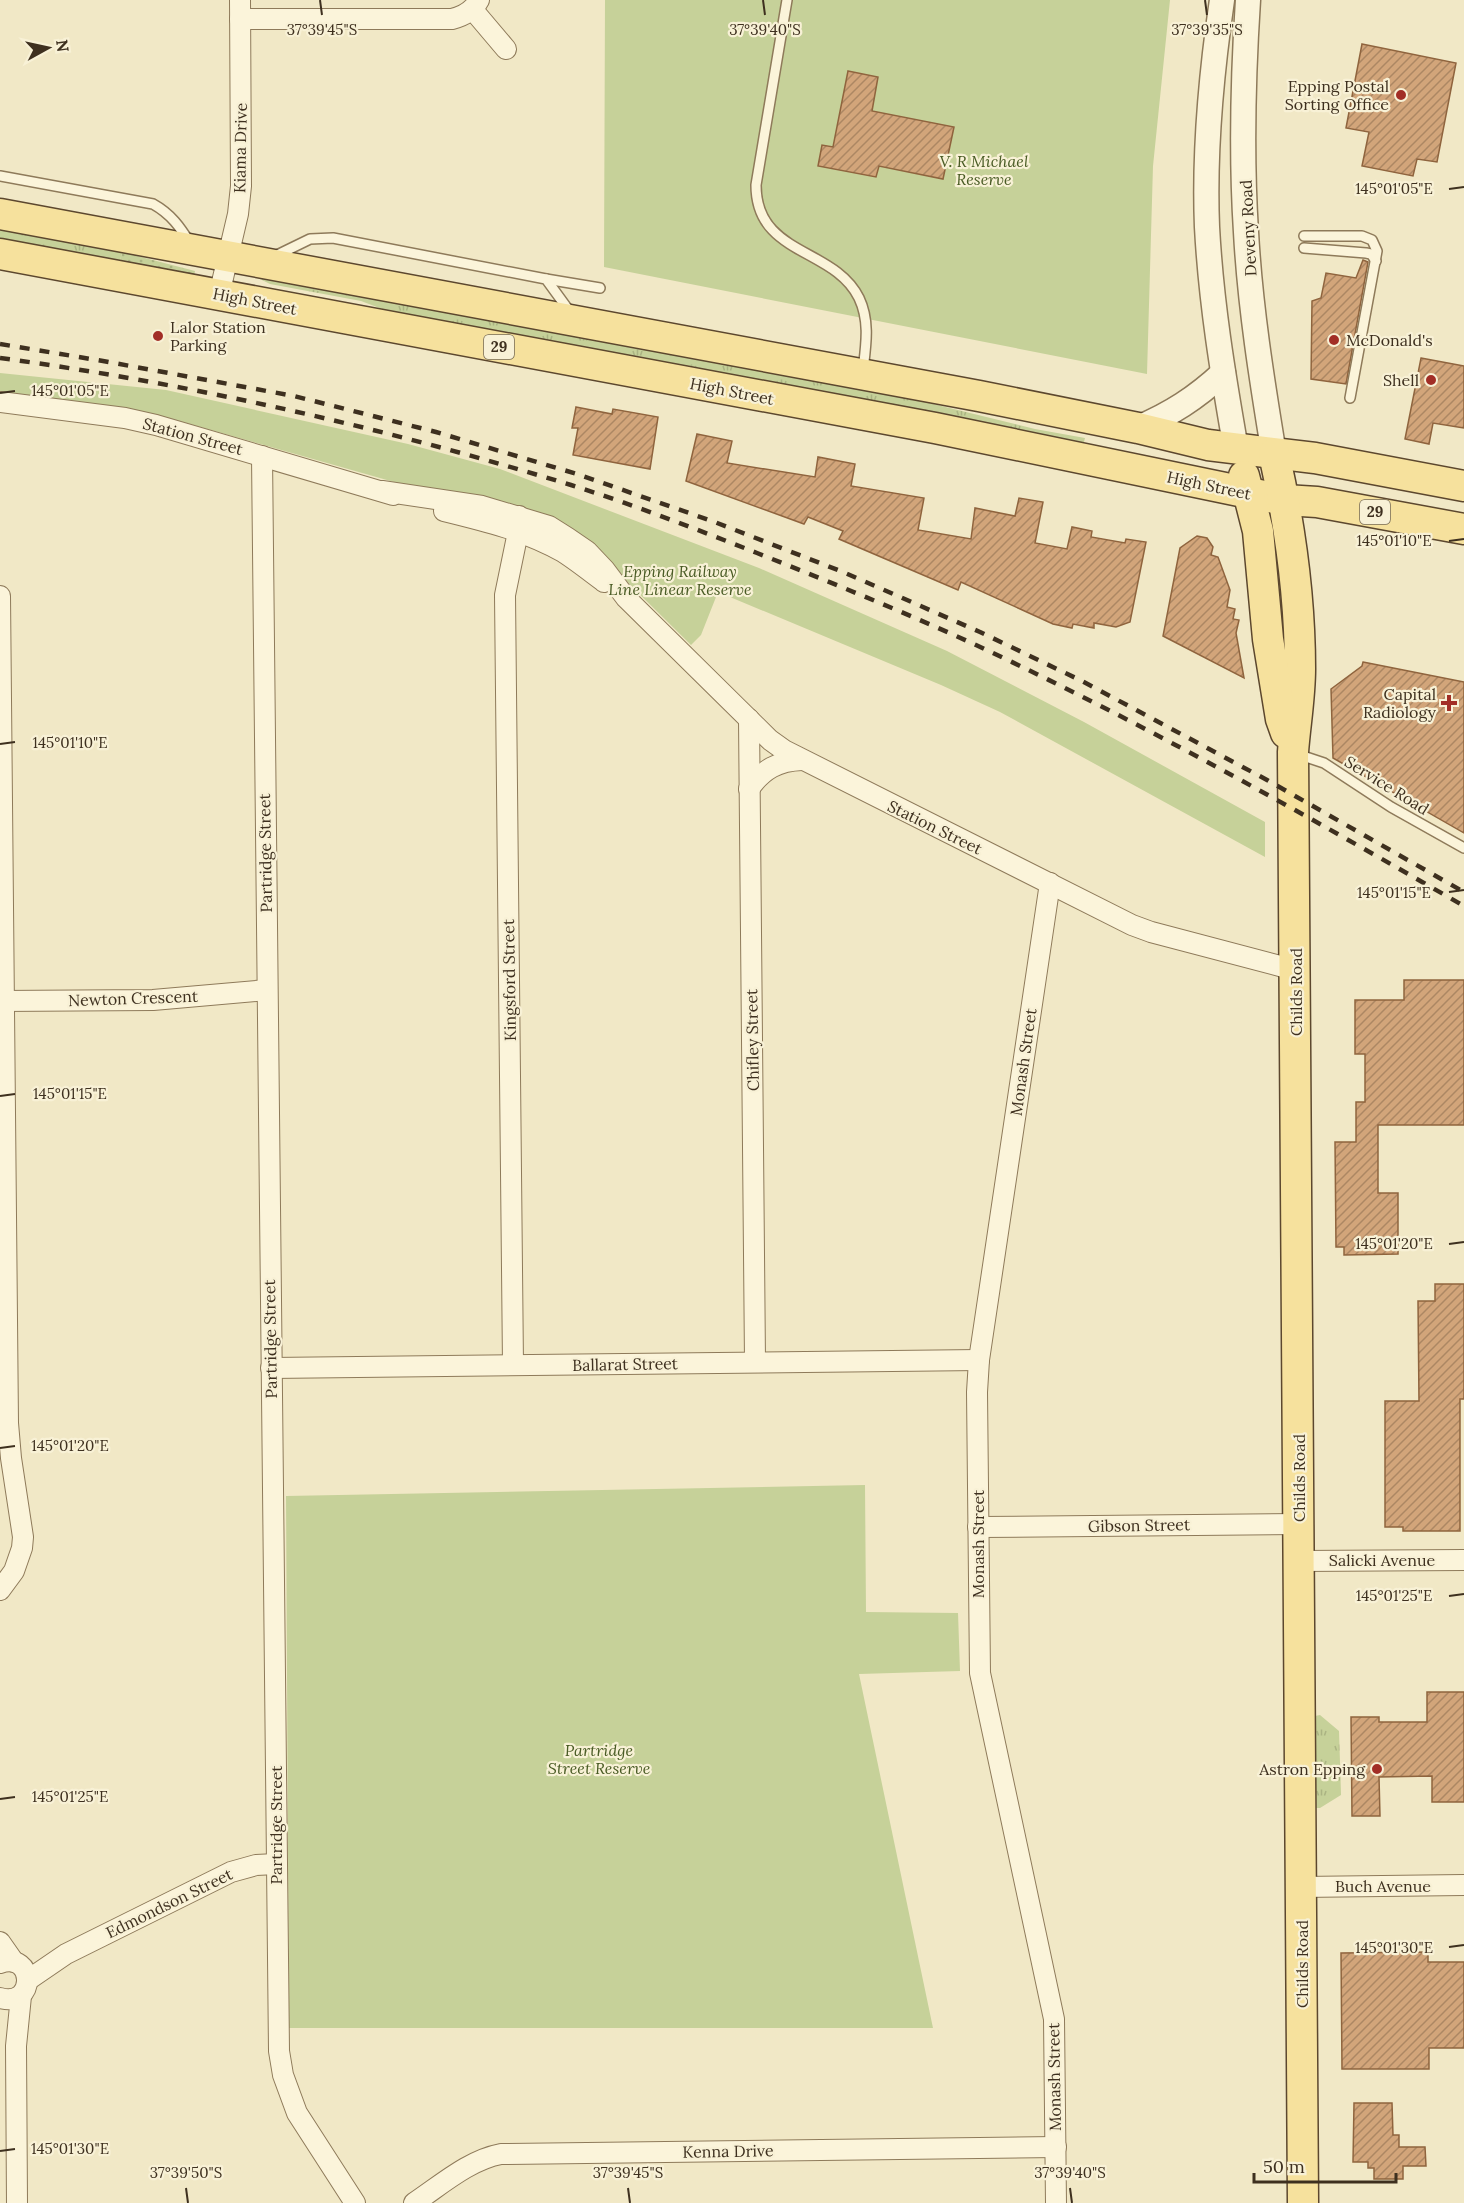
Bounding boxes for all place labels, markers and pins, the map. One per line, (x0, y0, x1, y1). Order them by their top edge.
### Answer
place label: Epping Postal Sorting Office (1285, 76, 1389, 114)
marker: Epping Postal Sorting Office (1394, 88, 1408, 102)
place label: Lalor Station Parking (170, 317, 266, 355)
marker: Lalor Station Parking (151, 329, 165, 343)
place label: McDonald's (1346, 330, 1433, 350)
marker: McDonald's (1327, 333, 1341, 347)
place label: Shell (1383, 370, 1419, 390)
marker: Shell (1424, 373, 1438, 387)
place label: Capital Radiology (1363, 684, 1437, 722)
marker: Capital Radiology (1440, 694, 1458, 712)
place label: Astron Epping (1258, 1759, 1366, 1779)
marker: Astron Epping (1370, 1762, 1384, 1776)

